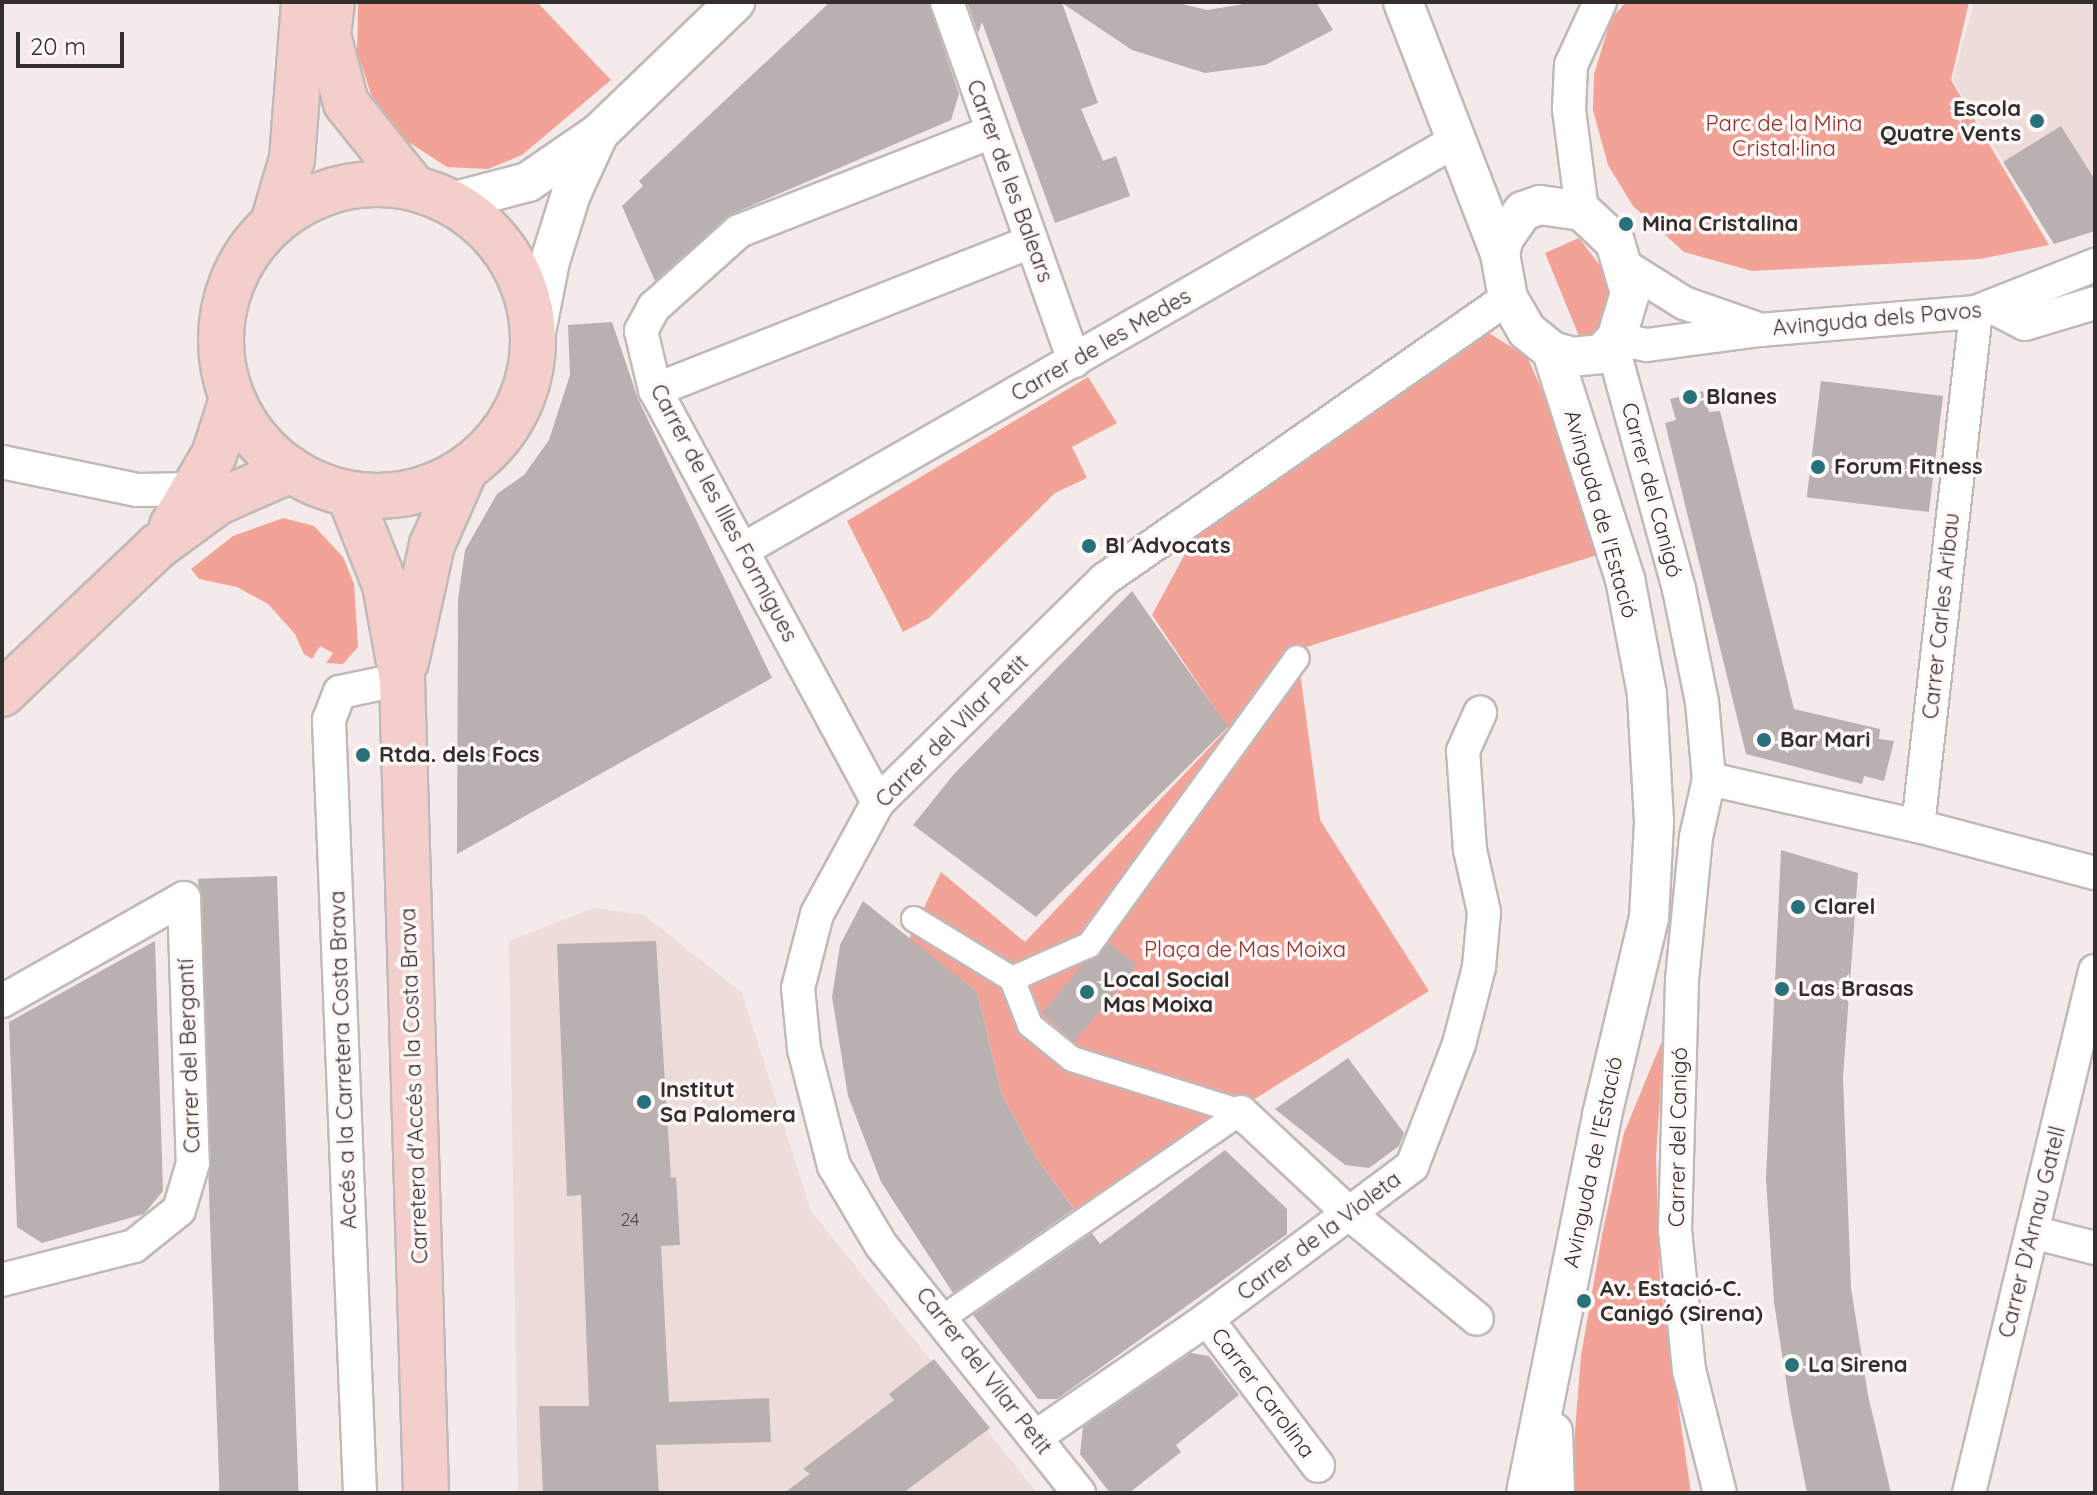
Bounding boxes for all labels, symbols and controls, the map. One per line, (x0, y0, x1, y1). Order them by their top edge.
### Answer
scale bar (20, 16, 128, 66)
text: 20 m (30, 31, 86, 61)
street label: Carrer de les Balears (961, 76, 1059, 286)
place label: Escola Quatre Vents (1880, 95, 2021, 146)
park label: Parc de la Mina Cristal·lina (1706, 110, 1862, 162)
marker: Escola Quatre Vents (2028, 112, 2046, 130)
place label: Mina Cristalina (1642, 211, 1798, 237)
marker: Mina Cristalina (1617, 215, 1635, 233)
street label: Carrer de les Medes (1006, 283, 1196, 407)
street label: Avinguda dels Pavos (1771, 297, 1983, 341)
street label: Carrer de les Illes Formigues (645, 380, 803, 646)
place label: Blanes (1706, 384, 1777, 410)
marker: Blanes (1681, 388, 1699, 406)
street label: Carrer del Canigó (1616, 400, 1688, 580)
street label: Avinguda de l'Estació (1559, 407, 1643, 621)
place label: Forum Fitness (1834, 454, 1983, 480)
marker: Forum Fitness (1809, 458, 1827, 476)
street label: Carrer Carles Aribau (1917, 512, 1965, 720)
place label: Bl Advocats (1105, 533, 1231, 559)
marker: Bl Advocats (1080, 537, 1098, 555)
street label: Carrer del Vilar Petit (870, 649, 1034, 813)
place label: Bar Mari (1780, 727, 1871, 753)
marker: Bar Mari (1755, 731, 1773, 749)
place label: Rtda. dels Focs (379, 742, 540, 768)
marker: Rtda. dels Focs (354, 746, 372, 764)
street label: Accés a la Carretera Costa Brava (324, 890, 362, 1230)
place label: Clarel (1814, 894, 1876, 920)
marker: Clarel (1789, 898, 1807, 916)
street label: Carretera d'Accés a la Costa Brava (395, 908, 433, 1264)
park label: Plaça de Mas Moixa (1144, 937, 1346, 963)
street label: Carrer del Bergantí (172, 958, 206, 1154)
place label: Local Social Mas Moixa (1103, 966, 1230, 1018)
place label: Las Brasas (1798, 976, 1914, 1002)
marker: Las Brasas (1773, 980, 1791, 998)
marker: Local Social Mas Moixa (1078, 983, 1096, 1001)
street label: Carrer del Canigó (1663, 1047, 1693, 1227)
street label: Avinguda de l'Estació (1558, 1054, 1628, 1270)
place label: Institut Sa Palomera (660, 1076, 796, 1128)
marker: Institut Sa Palomera (635, 1093, 653, 1111)
street label: Carrer D'Arnau Gatell (1993, 1124, 2071, 1340)
street label: Carrer de la Violeta (1232, 1166, 1406, 1306)
house number: 24 (620, 1209, 640, 1231)
place label: Av. Estació-C. Canigó (Sirena) (1600, 1275, 1763, 1326)
street label: Carrer del Vilar Petit (910, 1282, 1058, 1460)
marker: Av. Estació-C. Canigó (Sirena) (1575, 1292, 1593, 1310)
street label: Carrer Carolina (1206, 1323, 1320, 1463)
place label: La Sirena (1808, 1352, 1908, 1378)
marker: La Sirena (1783, 1356, 1801, 1374)

